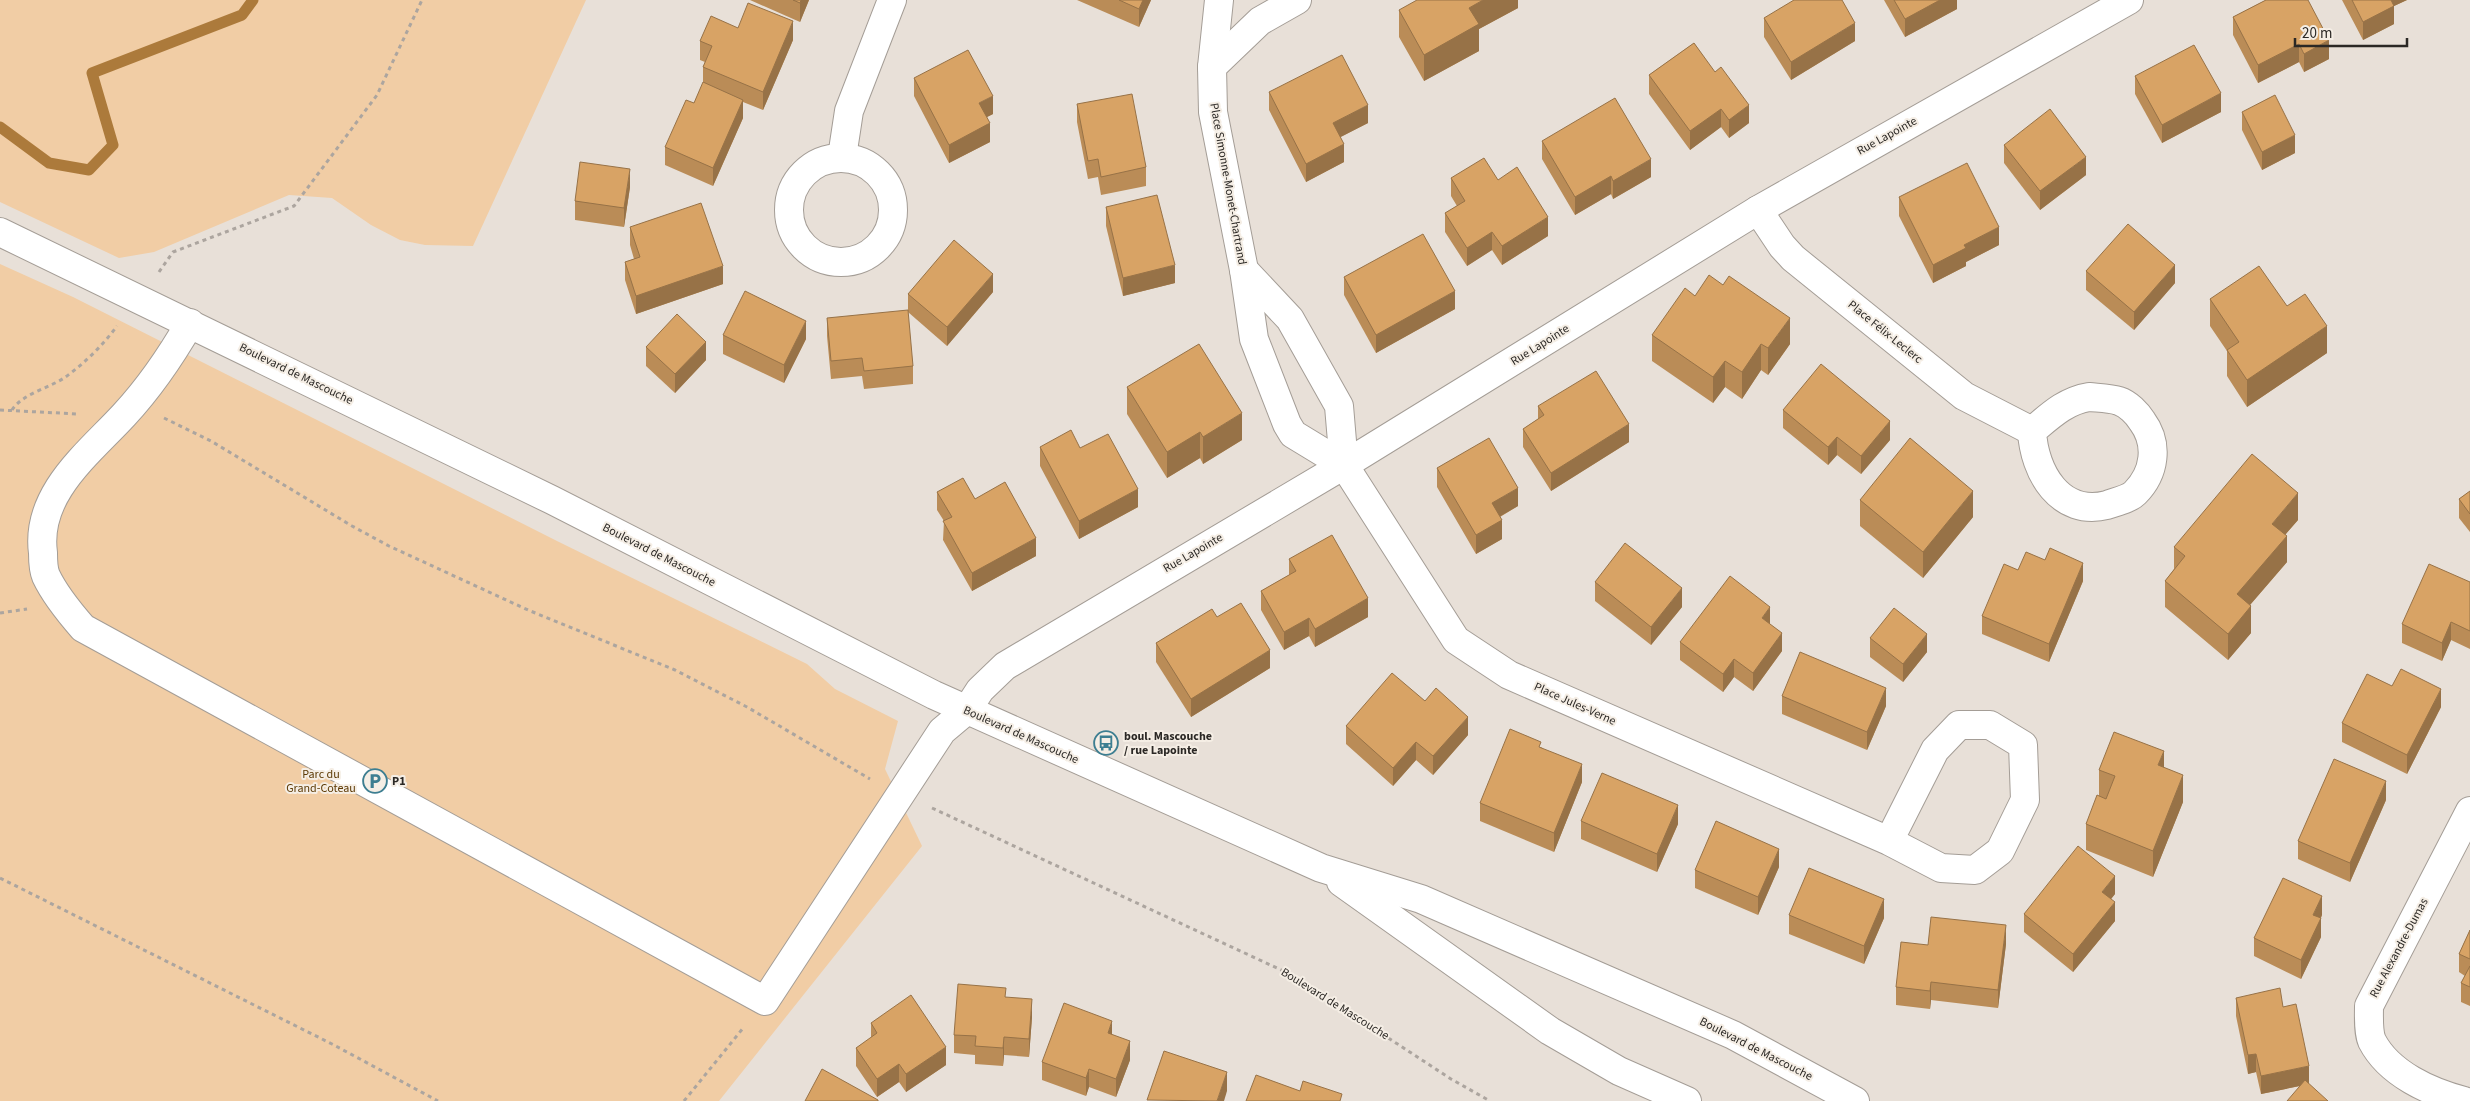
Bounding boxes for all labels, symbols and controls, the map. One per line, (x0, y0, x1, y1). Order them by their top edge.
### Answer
scale bar (2295, 15, 2408, 47)
text: 20 m (2302, 23, 2332, 44)
street label: Place Simonne-Monet-Chartrand (1205, 102, 1251, 266)
street label: Rue Lapointe (1854, 113, 1920, 159)
street label: Place Félix-Leclerc (1844, 297, 1926, 368)
street label: Rue Lapointe (1507, 320, 1573, 370)
street label: Boulevard de Mascouche (236, 339, 356, 409)
street label: Boulevard de Mascouche (600, 519, 718, 591)
street label: Rue Lapointe (1160, 529, 1226, 577)
street label: Place Jules-Verne (1531, 678, 1619, 730)
street label: Boulevard de Mascouche (961, 702, 1081, 768)
place label: boul. Mascouche / rue Lapointe (1124, 728, 1212, 759)
bus stop icon: boul. Mascouche / rue Lapointe (1093, 730, 1119, 756)
park label: Parc du Grand-Coteau (286, 766, 356, 797)
parking icon: P1 (362, 768, 388, 794)
place label: P1 (392, 773, 406, 790)
street label: Rue Alexandre-Dumas (2366, 895, 2432, 1001)
street label: Boulevard de Mascouche (1278, 964, 1392, 1044)
street label: Boulevard de Mascouche (1697, 1013, 1815, 1085)

